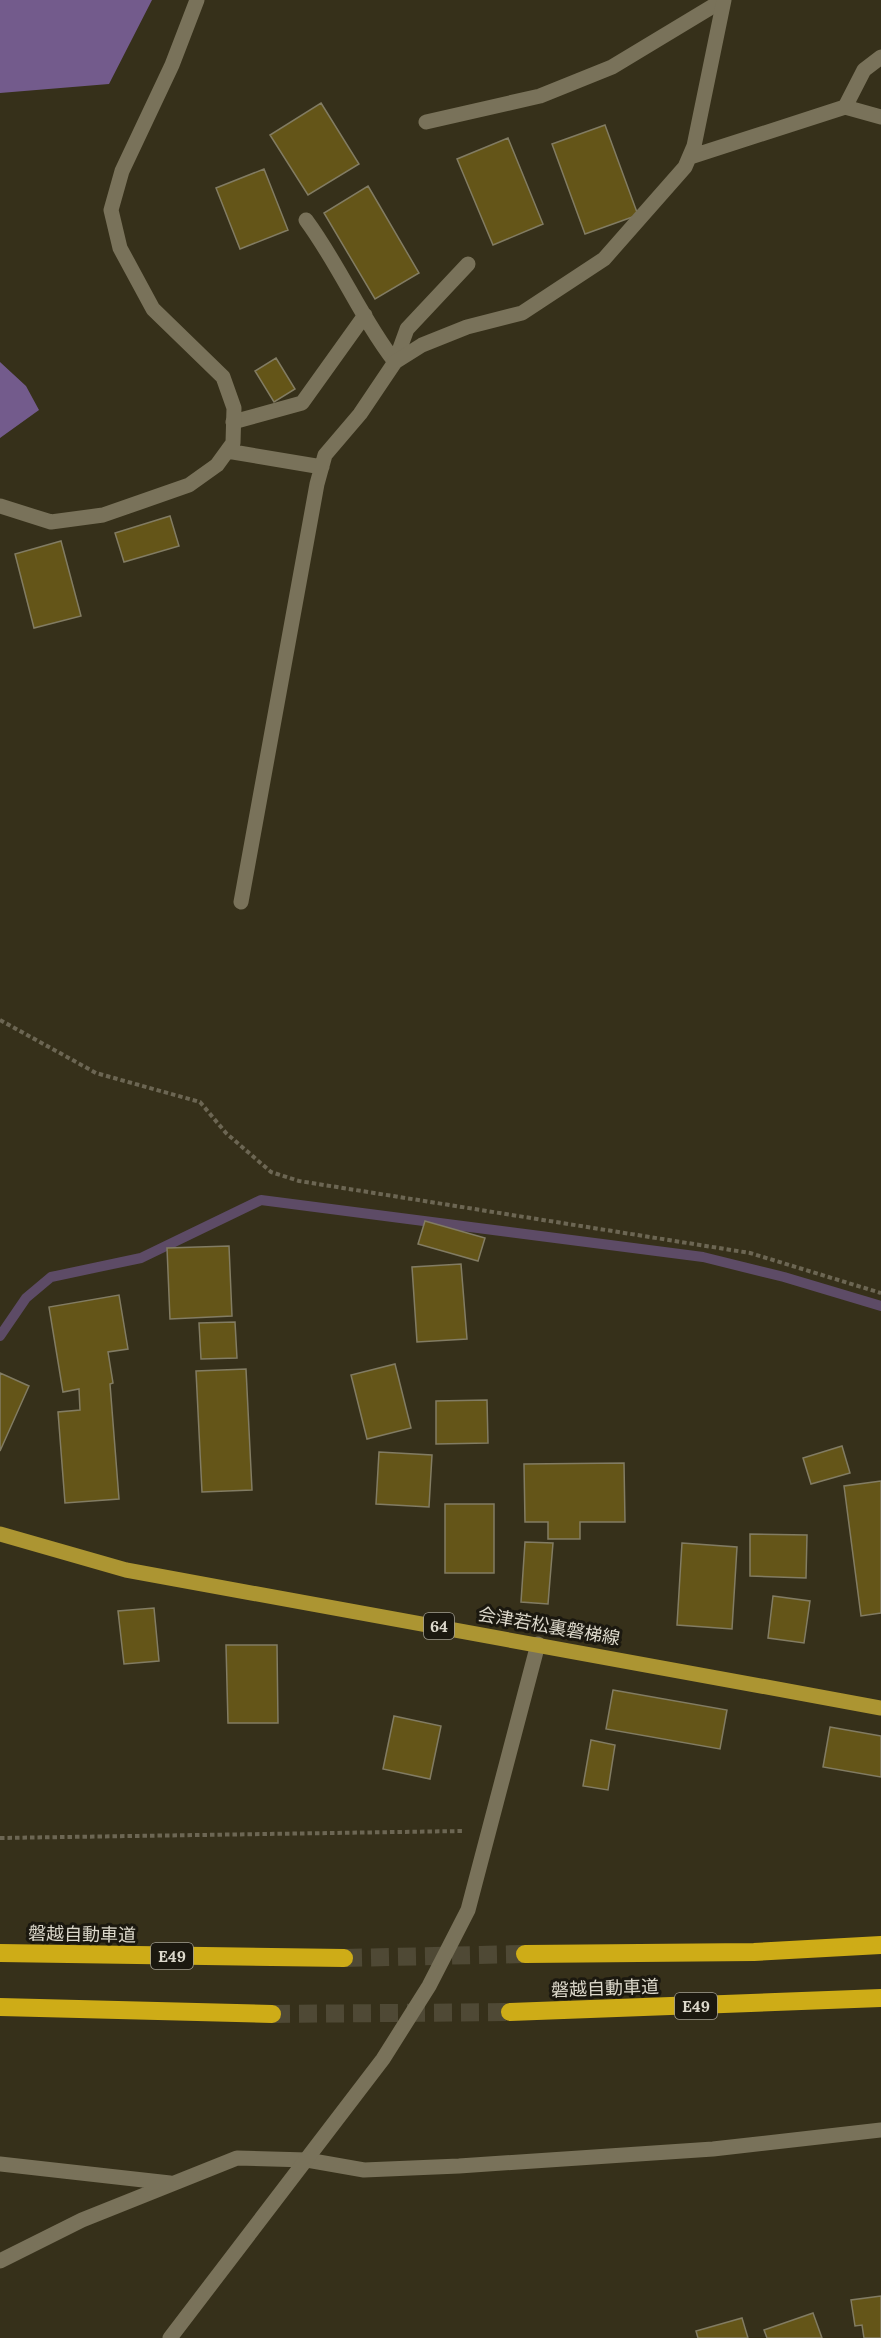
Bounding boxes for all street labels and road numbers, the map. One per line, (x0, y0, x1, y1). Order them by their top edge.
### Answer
street label: 会津若松裏磐梯線 (476, 1602, 622, 1650)
road number: 64 (424, 1613, 454, 1639)
street label: 磐越自動車道 (28, 1922, 136, 1946)
road number: E49 (151, 1943, 193, 1969)
street label: 磐越自動車道 (551, 1975, 659, 2001)
road number: E49 (675, 1993, 717, 2019)

